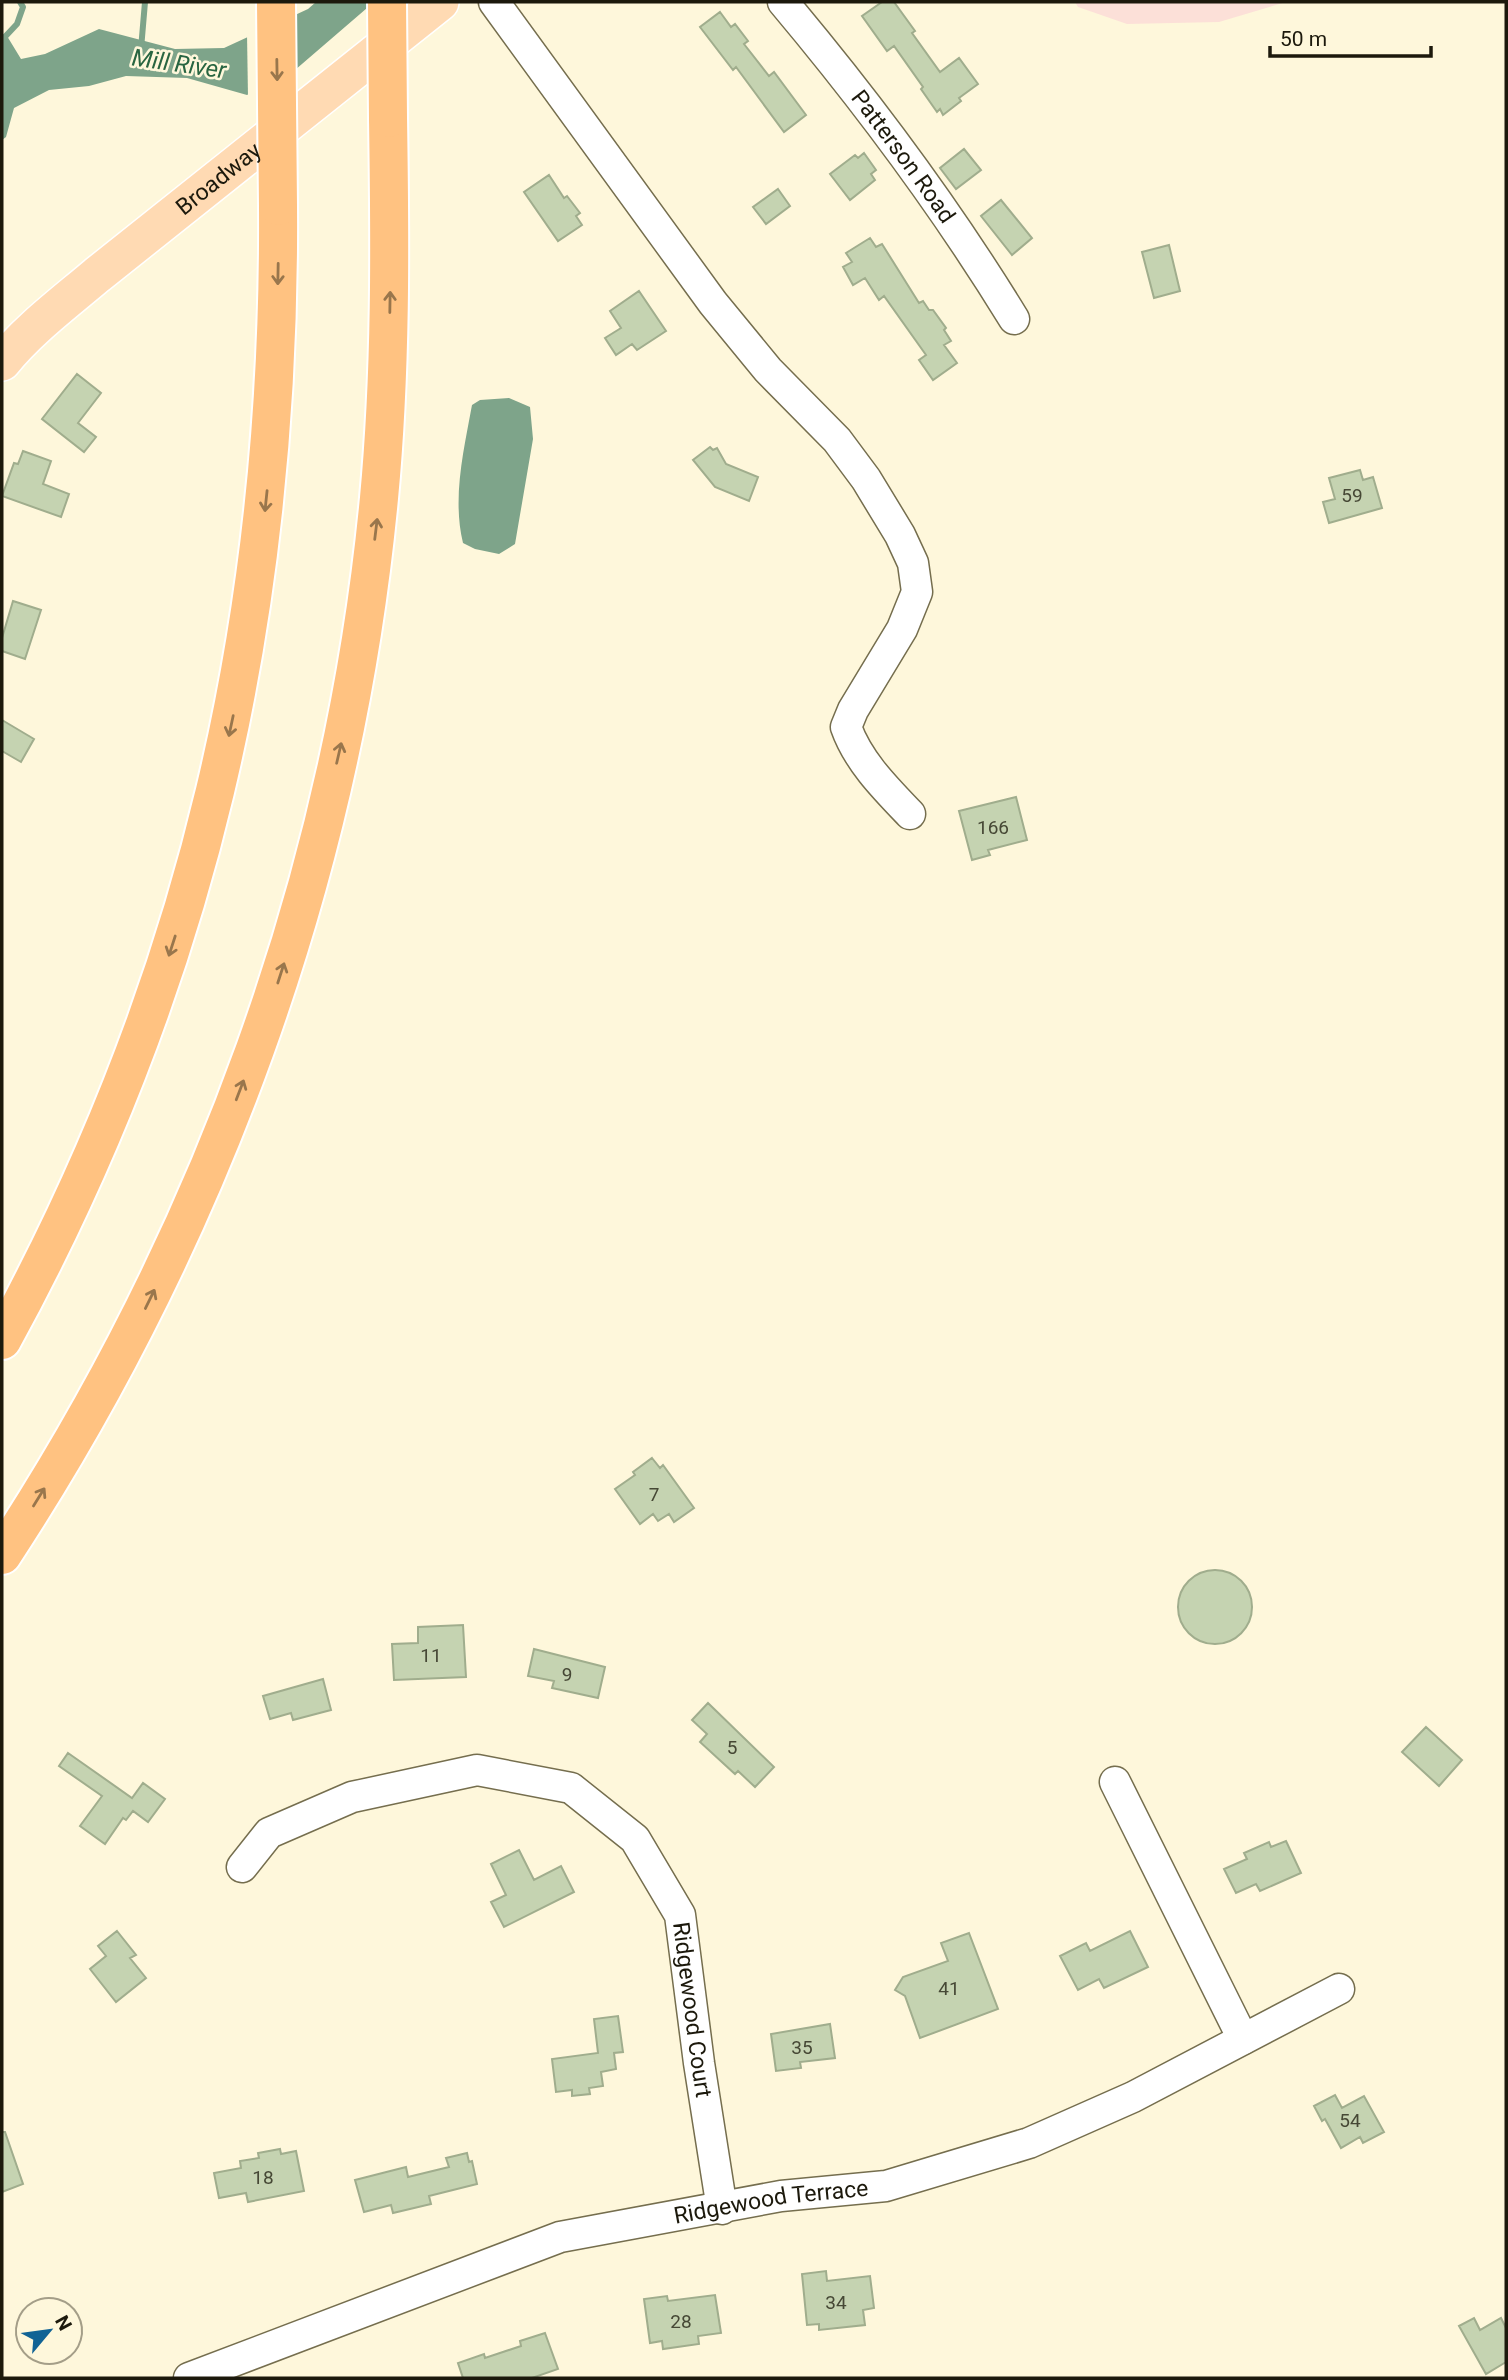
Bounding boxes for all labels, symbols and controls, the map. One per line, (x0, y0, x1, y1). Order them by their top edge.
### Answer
scale bar (1270, 14, 1431, 58)
text: 50 m (1280, 27, 1327, 51)
water label: Mill River (130, 44, 229, 85)
one-way arrow (270, 58, 284, 81)
street label: Patterson Road (846, 85, 961, 228)
street label: Broadway (170, 136, 266, 221)
one-way arrow (271, 262, 285, 285)
one-way arrow (383, 291, 397, 314)
house number: 59 (1341, 484, 1363, 507)
one-way arrow (259, 489, 272, 512)
one-way arrow (369, 518, 382, 541)
one-way arrow (223, 714, 237, 737)
one-way arrow (333, 742, 347, 765)
house number: 166 (977, 816, 1009, 839)
one-way arrow (165, 934, 178, 956)
one-way arrow (276, 963, 289, 985)
one-way arrow (235, 1080, 248, 1102)
one-way arrow (144, 1289, 157, 1310)
house number: 7 (649, 1483, 659, 1506)
one-way arrow (32, 1488, 46, 1508)
house number: 11 (420, 1644, 442, 1667)
house number: 9 (562, 1663, 572, 1686)
house number: 5 (727, 1736, 737, 1759)
street label: Ridgewood Court (667, 1920, 718, 2099)
house number: 41 (938, 1977, 960, 2000)
house number: 35 (791, 2036, 813, 2059)
house number: 54 (1339, 2109, 1361, 2132)
house number: 18 (252, 2166, 274, 2189)
street label: Ridgewood Terrace (671, 2174, 869, 2229)
house number: 34 (825, 2291, 847, 2314)
north arrow (14, 2296, 84, 2366)
house number: 28 (670, 2310, 692, 2333)
text: N (50, 2312, 77, 2334)

